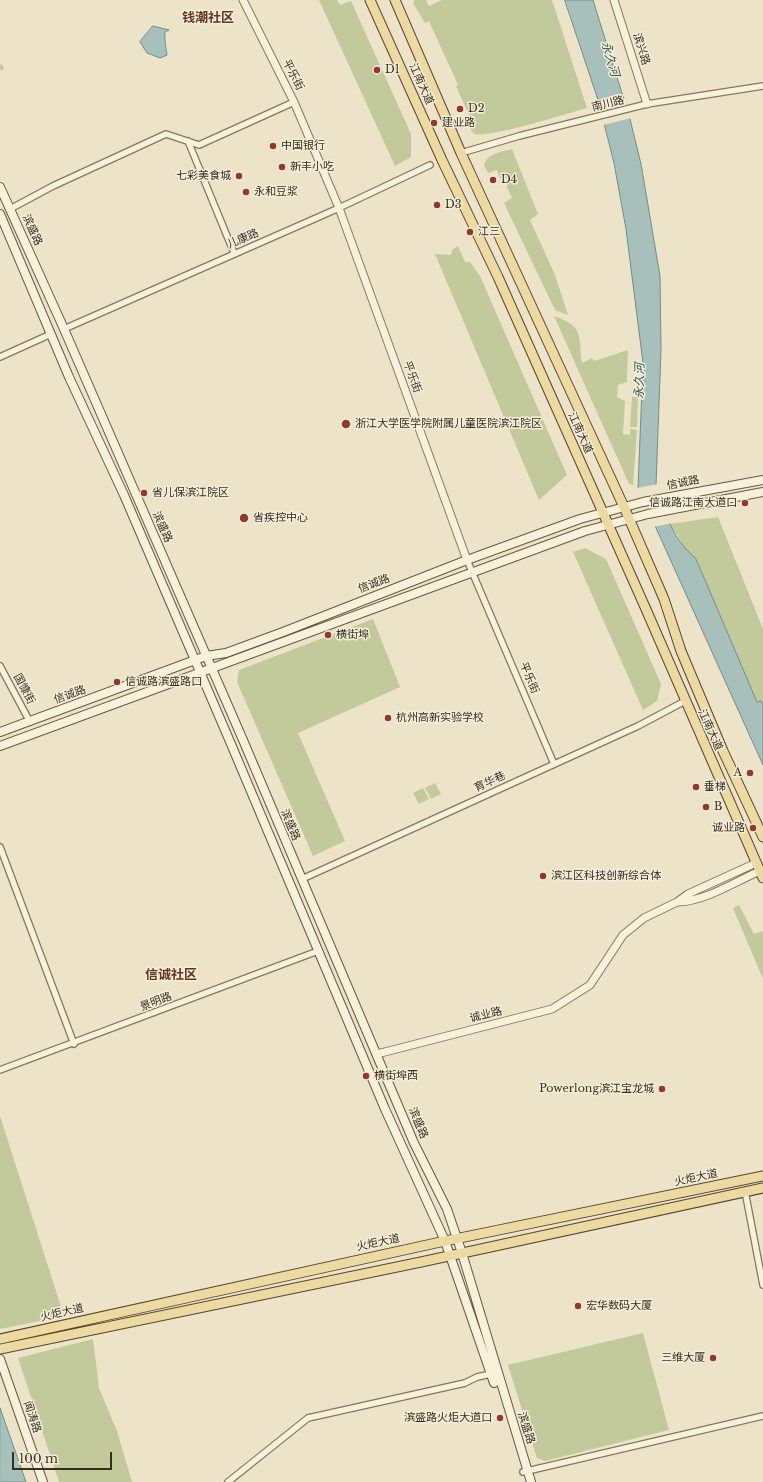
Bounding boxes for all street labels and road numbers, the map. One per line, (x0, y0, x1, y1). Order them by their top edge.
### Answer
street label: 滨兴路 (630, 31, 652, 67)
street label: 平乐街 (280, 57, 306, 93)
street label: 江南大道 (406, 61, 436, 107)
street label: 南川路 (590, 94, 626, 114)
street label: 滨盛路 (19, 212, 45, 248)
street label: 儿康路 (225, 226, 261, 252)
street label: 平乐街 (400, 359, 424, 395)
street label: 江南大道 (565, 410, 595, 456)
street label: 信诚路 (666, 473, 700, 493)
street label: 滨盛路 (149, 509, 175, 545)
street label: 信诚路 (356, 572, 392, 596)
street label: 平乐街 (516, 660, 542, 696)
street label: 国慷街 (10, 671, 38, 707)
street label: 信诚路 (52, 683, 88, 707)
street label: 江南大道 (695, 707, 725, 753)
street label: 育华巷 (472, 769, 508, 795)
street label: 滨盛路 (277, 807, 303, 843)
street label: 景明路 (138, 990, 174, 1014)
street label: 诚业路 (468, 1005, 504, 1025)
street label: 滨盛路 (405, 1105, 431, 1141)
street label: 火炬大道 (673, 1167, 719, 1189)
street label: 火炬大道 (355, 1232, 401, 1254)
street label: 火炬大道 (39, 1302, 85, 1324)
street label: 闻涛路 (20, 1399, 44, 1435)
street label: 滨盛路 (515, 1410, 537, 1446)

